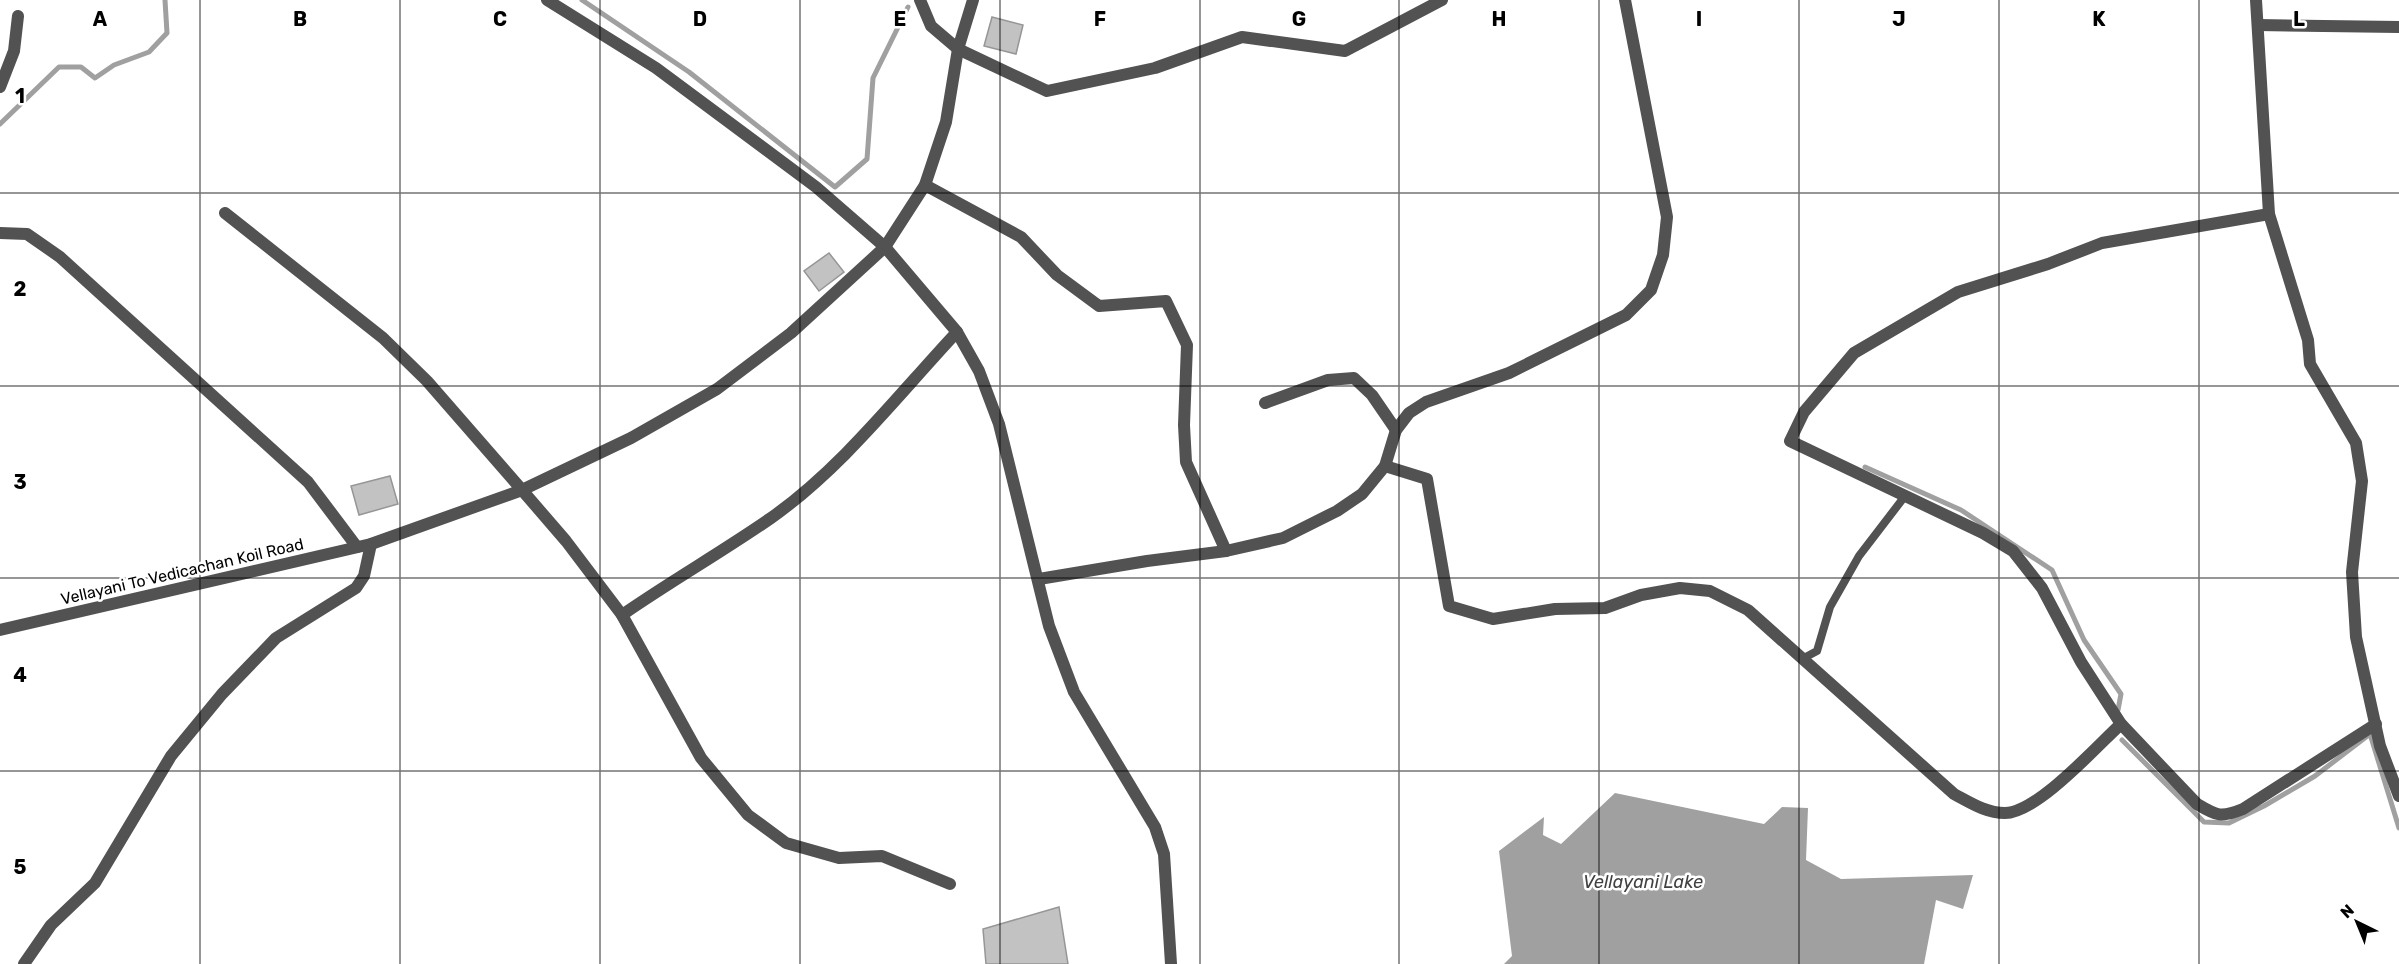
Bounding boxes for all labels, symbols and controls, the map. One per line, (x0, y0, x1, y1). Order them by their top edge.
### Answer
text: A (93, 7, 108, 31)
text: B (293, 7, 307, 31)
text: C (493, 7, 507, 31)
text: D (693, 7, 707, 31)
text: E (894, 7, 906, 31)
text: F (1094, 7, 1106, 31)
text: G (1292, 7, 1306, 31)
text: H (1492, 7, 1506, 31)
text: I (1696, 7, 1702, 31)
text: J (1892, 7, 1906, 31)
text: K (2092, 7, 2106, 31)
text: L (2293, 7, 2305, 31)
text: 1 (15, 84, 25, 108)
text: 2 (14, 277, 27, 301)
text: 3 (13, 470, 27, 494)
street label: Vellayani To Vedicachan Koil Road (59, 534, 305, 609)
text: 4 (13, 663, 27, 687)
text: 5 (14, 855, 27, 879)
water label: Vellayani Lake (1583, 871, 1703, 893)
north arrow (2327, 892, 2387, 952)
text: N (2336, 901, 2358, 922)

